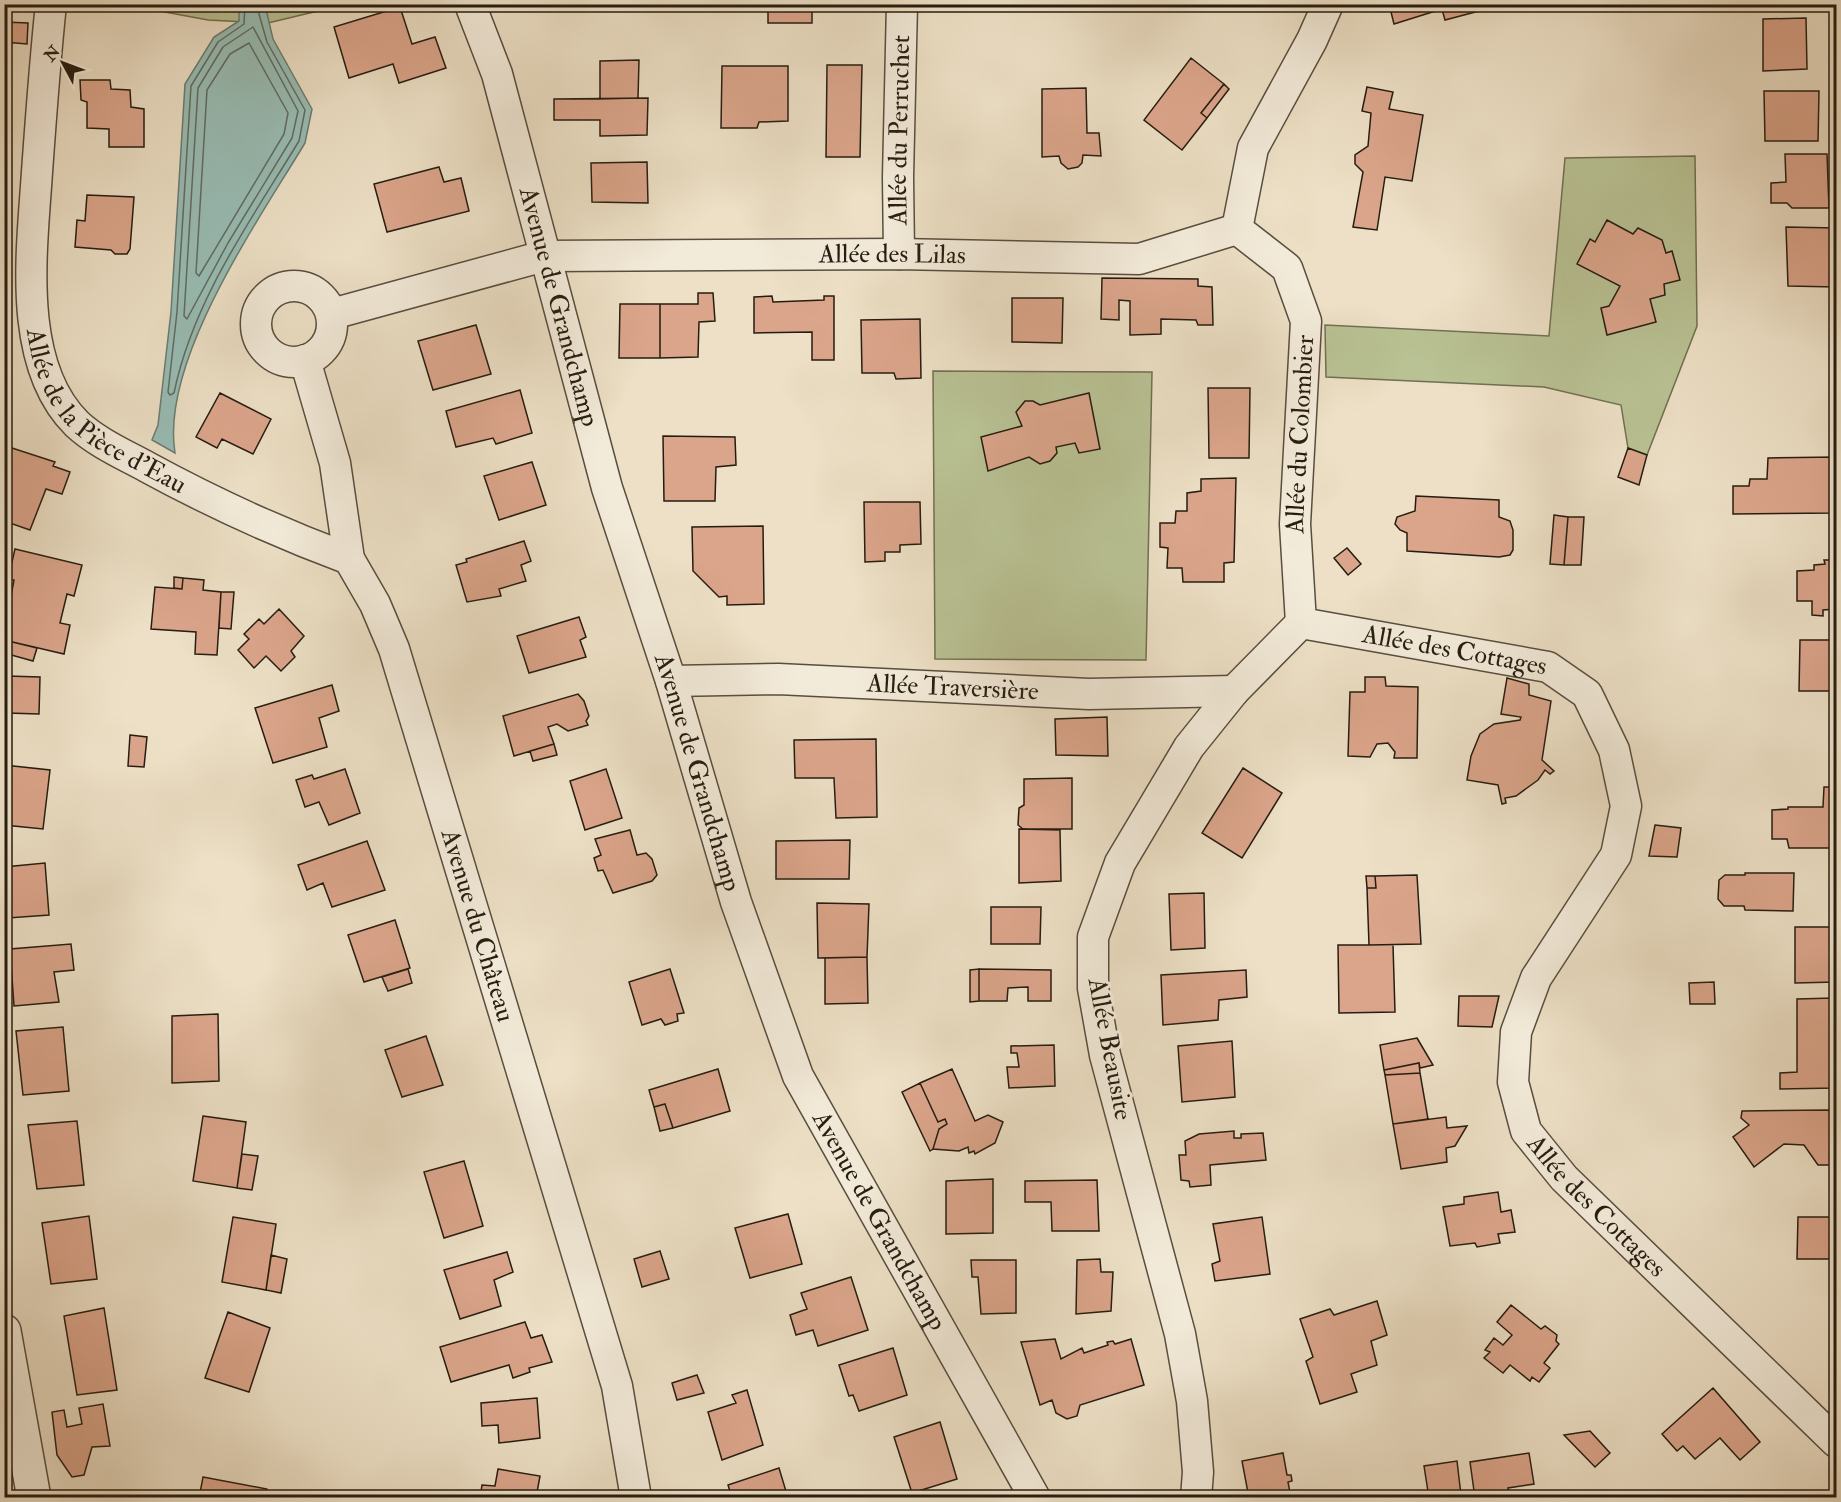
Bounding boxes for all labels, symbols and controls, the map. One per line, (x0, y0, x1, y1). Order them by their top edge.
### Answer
north arrow (33, 33, 93, 93)
street label: Allée du Perruchet (882, 34, 917, 226)
text: N (40, 41, 65, 67)
street label: Avenue de Grandchamp (512, 183, 606, 430)
street label: Allée des Lilas (818, 238, 966, 271)
street label: Allée de la Pièce d'Eau (19, 325, 192, 501)
street label: Allée du Colombier (1279, 334, 1321, 536)
street label: Allée des Cottages (1359, 618, 1549, 683)
street label: Avenue de Grandchamp (647, 648, 748, 895)
street label: Allée Traversière (865, 667, 1040, 708)
street label: Avenue du Château (433, 824, 522, 1026)
street label: Allée Beausite (1080, 974, 1139, 1123)
street label: Avenue de Grandchamp (805, 1105, 954, 1337)
street label: Allée des Cottages (1519, 1128, 1673, 1284)

